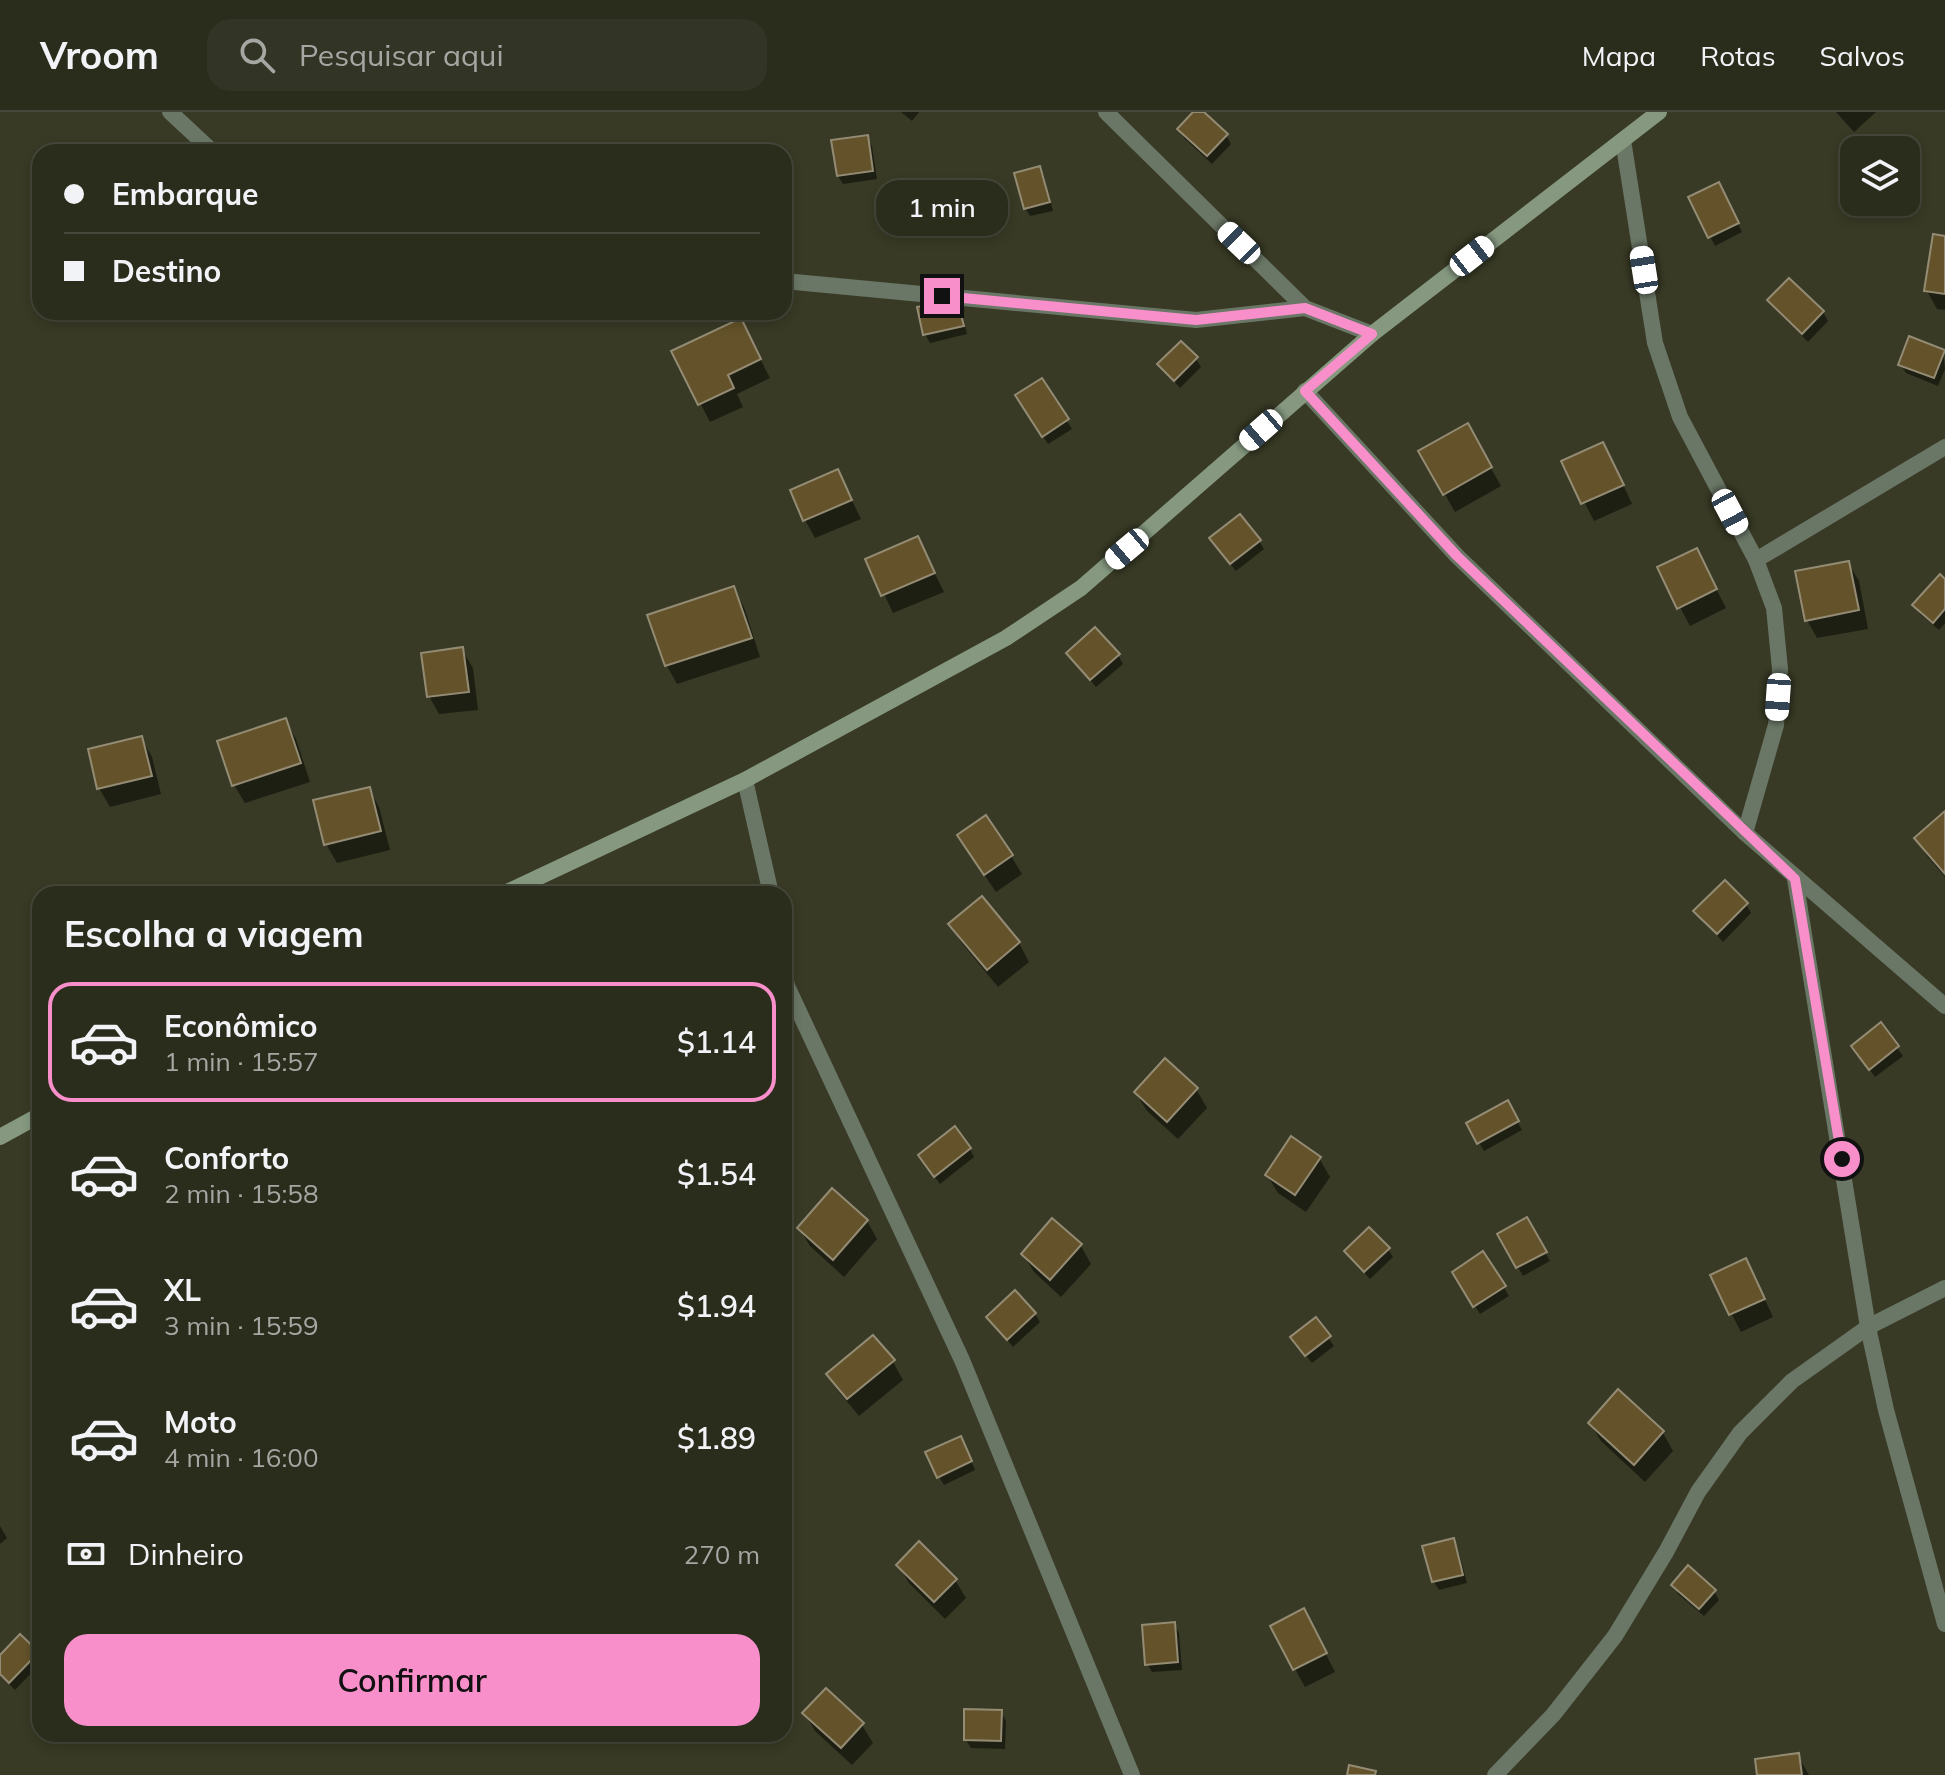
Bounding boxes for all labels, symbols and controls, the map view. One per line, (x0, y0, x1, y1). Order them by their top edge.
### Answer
search box (207, 19, 767, 91)
text: Vroom (40, 31, 159, 79)
icon: search (235, 33, 279, 77)
text: Pesquisar aqui (299, 36, 504, 74)
text: Mapa (1582, 38, 1656, 73)
text: Rotas (1700, 38, 1776, 73)
text: Salvos (1820, 38, 1905, 73)
map controls (1840, 136, 1920, 216)
button: layers (1840, 136, 1920, 216)
text: Embarque (112, 175, 259, 213)
callout: 1 min (876, 180, 1008, 236)
text: 1 min (908, 191, 976, 224)
car (1213, 218, 1265, 268)
car (1446, 232, 1498, 280)
car (1628, 244, 1660, 296)
text: Destino (112, 252, 221, 290)
route end (924, 278, 960, 314)
car (1235, 405, 1287, 455)
car (1708, 485, 1752, 539)
car (1101, 524, 1153, 574)
car (1764, 672, 1792, 722)
text: Escolha a viagem (64, 911, 364, 956)
icon: car (68, 1006, 140, 1078)
text: Econômico (164, 1007, 318, 1045)
text: $1.14 (677, 1023, 756, 1061)
text: 1 min · 15:57 (164, 1045, 319, 1078)
icon: car (68, 1138, 140, 1210)
text: Conforto (164, 1139, 289, 1177)
route start (1824, 1141, 1860, 1177)
text: $1.54 (677, 1155, 756, 1193)
text: 2 min · 15:58 (164, 1177, 319, 1210)
icon: car (68, 1270, 140, 1342)
text: XL (164, 1271, 201, 1309)
text: $1.94 (677, 1287, 756, 1325)
text: 3 min · 15:59 (164, 1309, 319, 1342)
icon: car (68, 1402, 140, 1474)
text: Moto (164, 1403, 237, 1441)
text: $1.89 (677, 1419, 756, 1457)
text: 4 min · 16:00 (164, 1441, 319, 1474)
icon: cash (64, 1532, 108, 1576)
text: Dinheiro (128, 1535, 244, 1573)
text: 270 m (684, 1538, 760, 1571)
button: Confirmar (64, 1634, 760, 1726)

